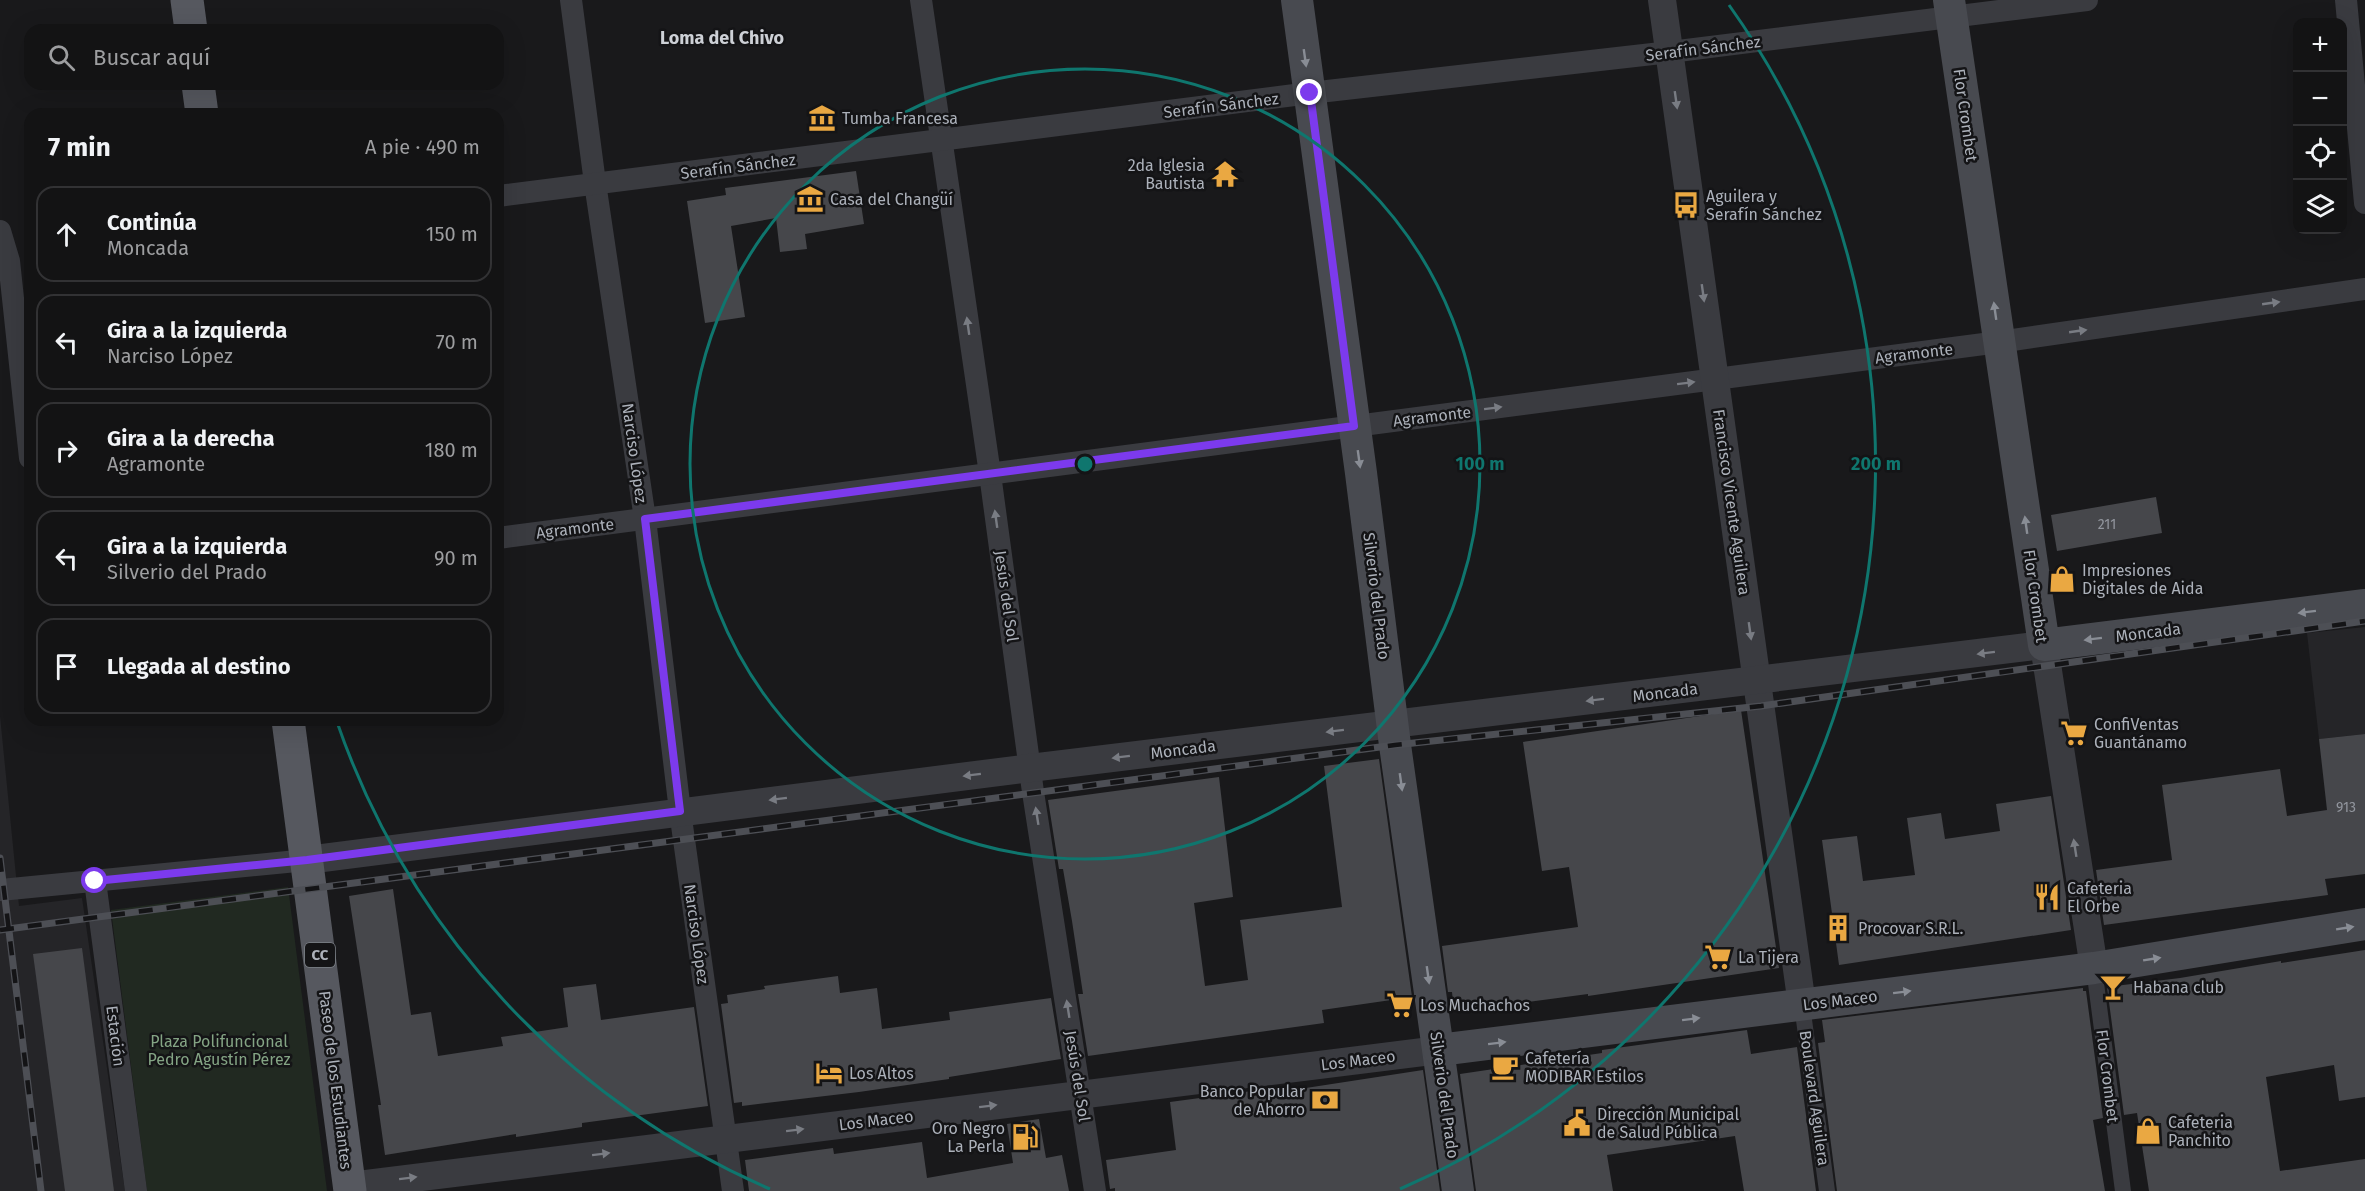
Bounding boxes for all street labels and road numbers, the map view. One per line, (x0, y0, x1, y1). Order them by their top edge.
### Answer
street label: Serafín Sánchez (1645, 32, 1762, 65)
street label: Flor Crombet (1950, 67, 1981, 163)
street label: Serafín Sánchez (1163, 89, 1280, 122)
street label: Serafín Sánchez (680, 150, 797, 183)
street label: Agramonte (1874, 339, 1954, 368)
street label: Narciso López (618, 402, 651, 504)
street label: Agramonte (1392, 402, 1472, 431)
street label: Francisco Vicente Aguilera (1709, 408, 1754, 596)
street label: Agramonte (535, 514, 615, 543)
street label: Silverio del Prado (1359, 531, 1394, 661)
street label: Flor Crombet (2020, 548, 2051, 644)
street label: Jesús del Sol (991, 549, 1022, 643)
street label: Moncada (2114, 619, 2182, 646)
street label: Moncada (1631, 679, 1699, 706)
street label: Moncada (1149, 736, 1217, 763)
street label: Narciso López (680, 883, 713, 985)
road number: CC (305, 943, 335, 967)
street label: Los Maceo (1802, 986, 1879, 1015)
street label: Paseo de los Estudiantes (315, 990, 356, 1170)
street label: Estación (102, 1005, 129, 1068)
street label: Flor Crombet (2092, 1028, 2123, 1124)
street label: Jesús del Sol (1061, 1029, 1094, 1123)
street label: Boulevard Aguilera (1796, 1029, 1833, 1167)
street label: Silverio del Prado (1426, 1030, 1463, 1160)
street label: Los Maceo (1320, 1046, 1397, 1075)
street label: Los Maceo (838, 1106, 915, 1135)

